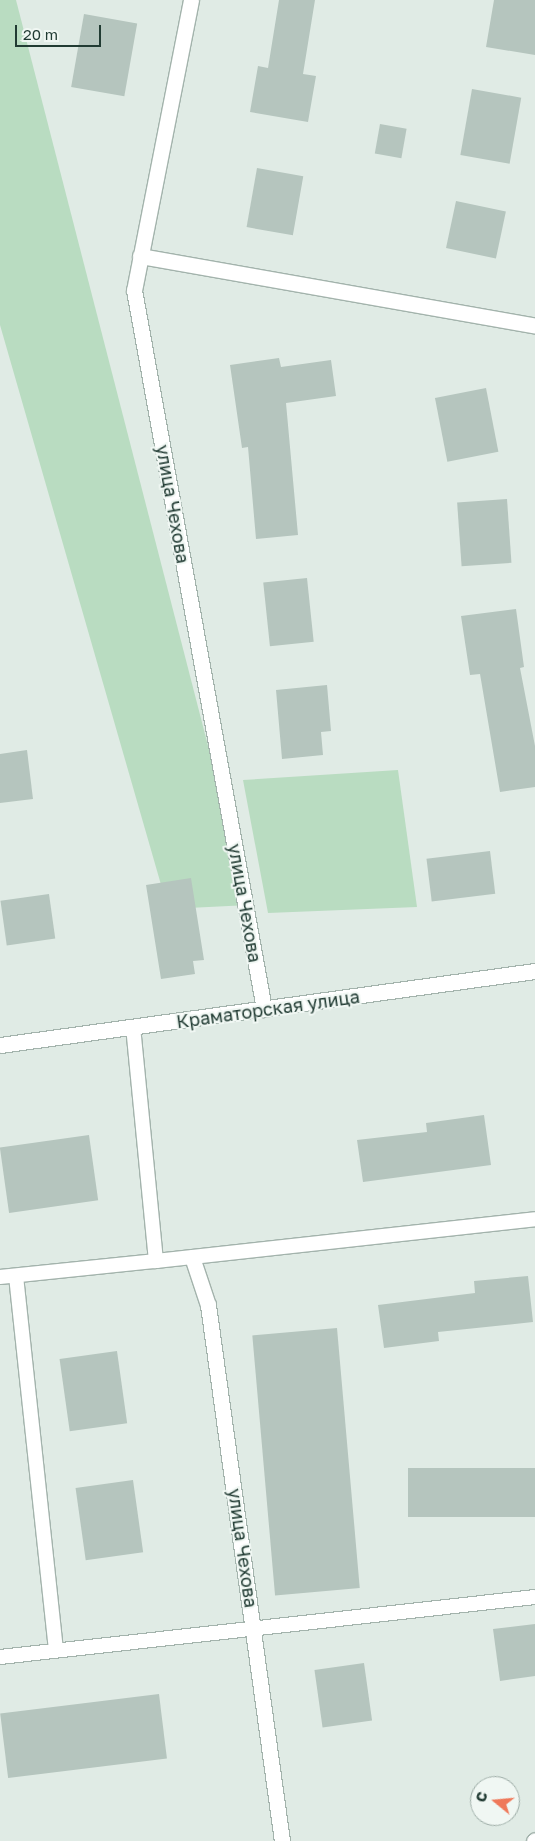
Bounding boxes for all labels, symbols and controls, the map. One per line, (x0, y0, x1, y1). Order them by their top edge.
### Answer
scale bar (18, 15, 104, 47)
text: 20 m (23, 25, 58, 43)
street label: улица Чехова (152, 443, 194, 565)
street label: улица Чехова (224, 842, 266, 964)
street label: Краматорская улица (175, 985, 361, 1033)
street label: улица Чехова (224, 1487, 262, 1609)
north arrow (470, 1776, 520, 1826)
text: С (472, 1790, 491, 1804)

